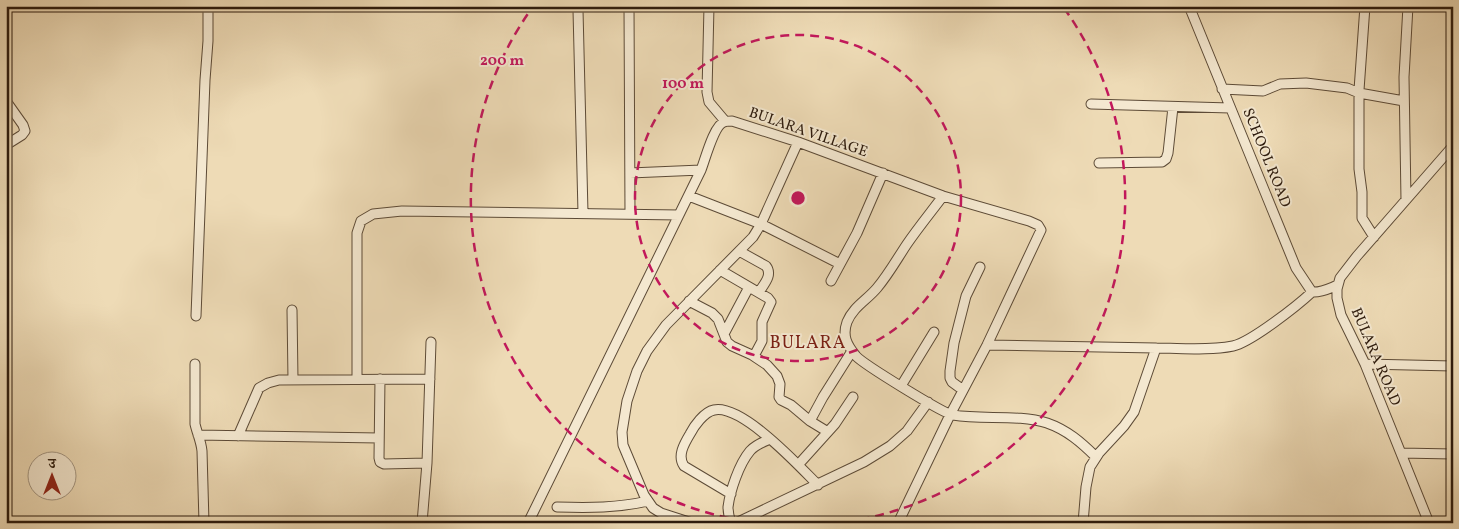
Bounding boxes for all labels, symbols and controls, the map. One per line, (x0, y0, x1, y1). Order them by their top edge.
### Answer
text: 200 m (480, 51, 524, 72)
text: 100 m (662, 74, 705, 95)
street label: BULARA VILLAGE (746, 103, 870, 163)
street label: SCHOOL ROAD (1237, 105, 1295, 211)
centre of rings (789, 189, 807, 207)
street label: BULARA ROAD (1345, 305, 1405, 409)
district label: BULARA (769, 331, 847, 356)
north arrow (28, 452, 78, 502)
text: उ (47, 455, 56, 474)

